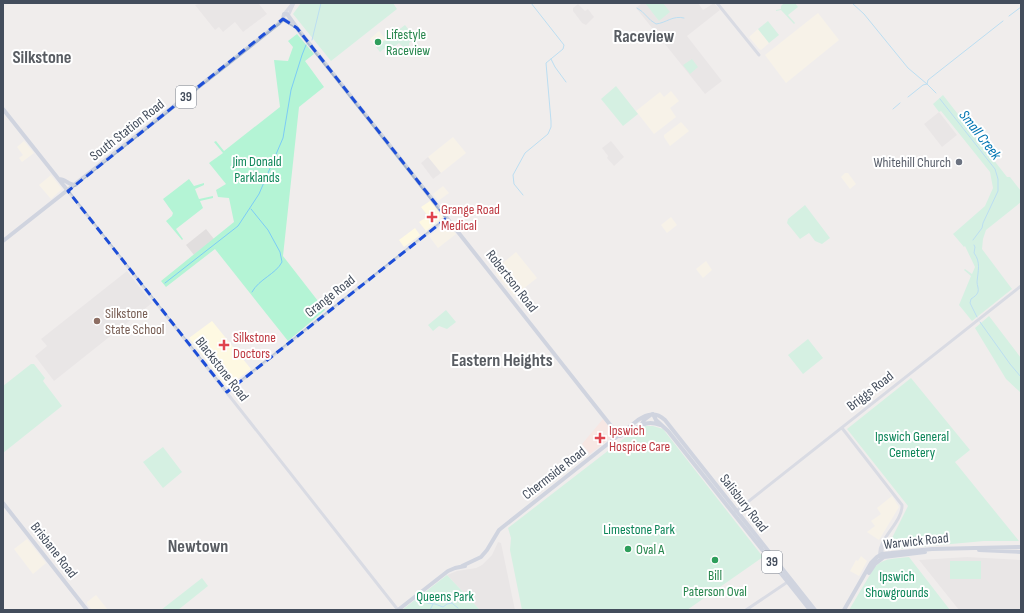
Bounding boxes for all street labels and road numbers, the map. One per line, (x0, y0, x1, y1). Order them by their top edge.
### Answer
road number: 39 (176, 86, 196, 108)
street label: South Station Road (86, 96, 168, 164)
street label: Robertson Road (482, 246, 542, 316)
street label: Grange Road (302, 271, 359, 321)
street label: Blackstone Road (192, 333, 253, 405)
street label: Briggs Road (843, 367, 897, 415)
street label: Chermside Road (519, 443, 589, 503)
street label: Salisbury Road (716, 471, 772, 535)
street label: Brisbane Road (27, 519, 81, 581)
street label: Warwick Road (883, 529, 950, 553)
road number: 39 (762, 551, 782, 573)

